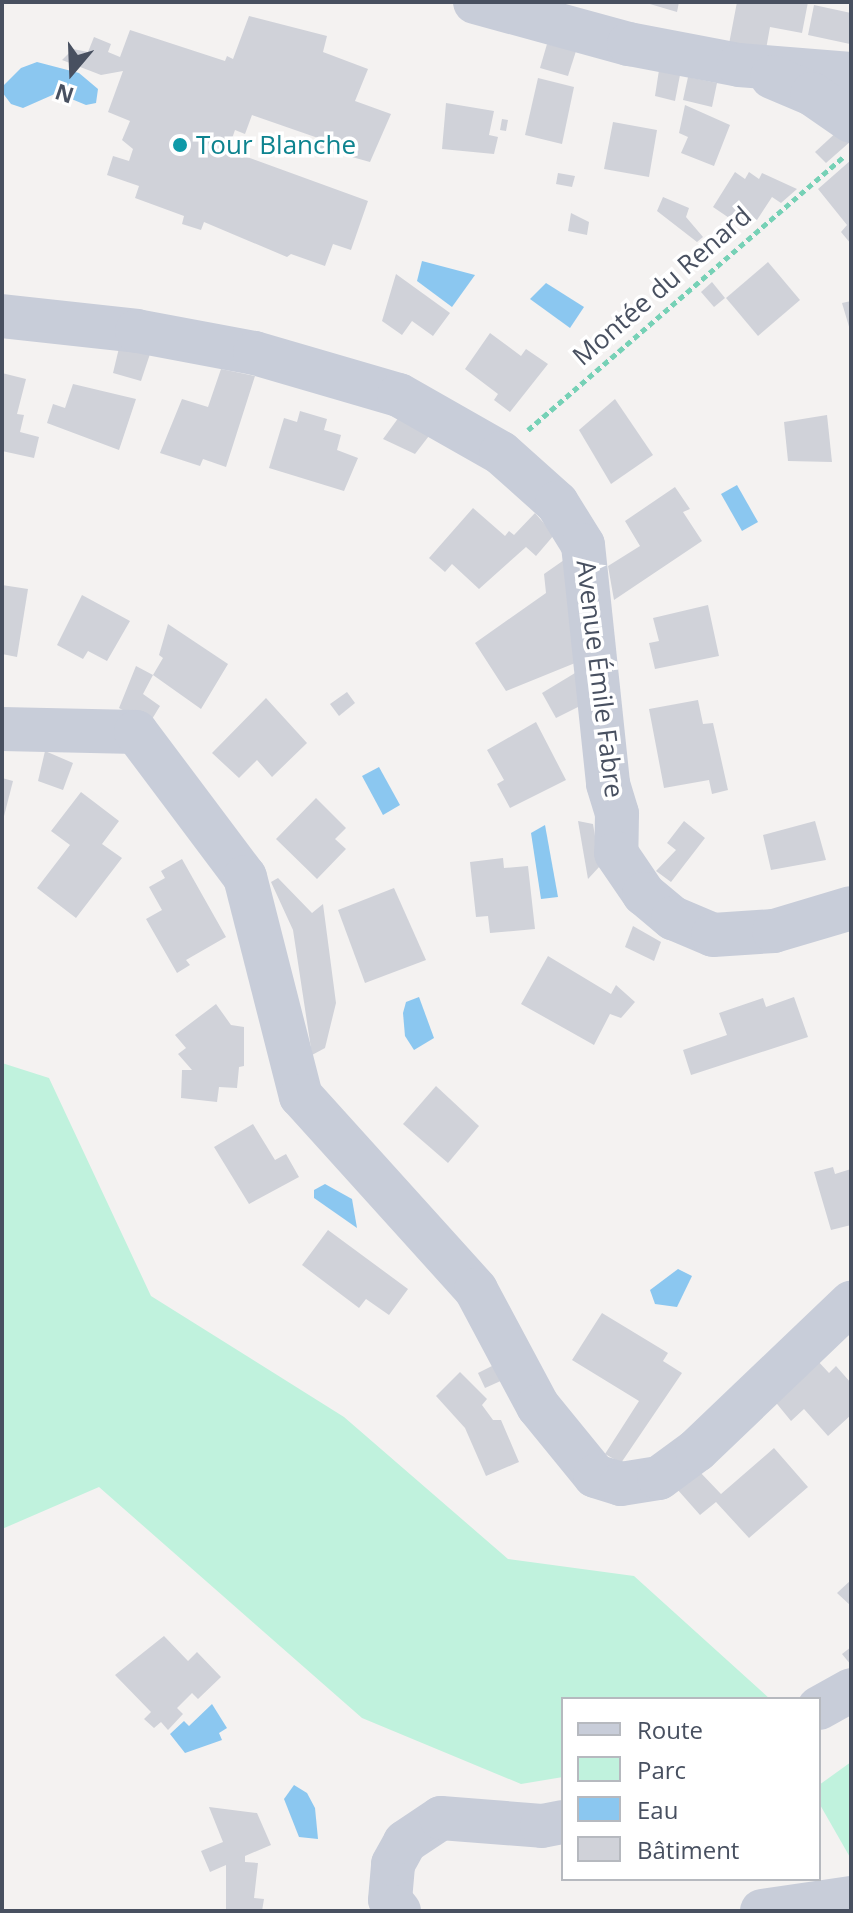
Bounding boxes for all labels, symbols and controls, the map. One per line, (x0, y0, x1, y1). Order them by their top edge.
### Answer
north arrow (32, 32, 112, 112)
text: N (51, 78, 78, 112)
place label: Tour Blanche (196, 129, 356, 161)
marker: Tour Blanche (171, 136, 189, 154)
street label: Montée du Renard (566, 200, 758, 372)
street label: Avenue Émile Fabre (570, 558, 630, 800)
legend (561, 1697, 821, 1881)
text: Route (637, 1713, 703, 1746)
text: Parc (637, 1753, 686, 1786)
text: Eau (637, 1793, 678, 1826)
text: Bâtiment (637, 1833, 739, 1866)

